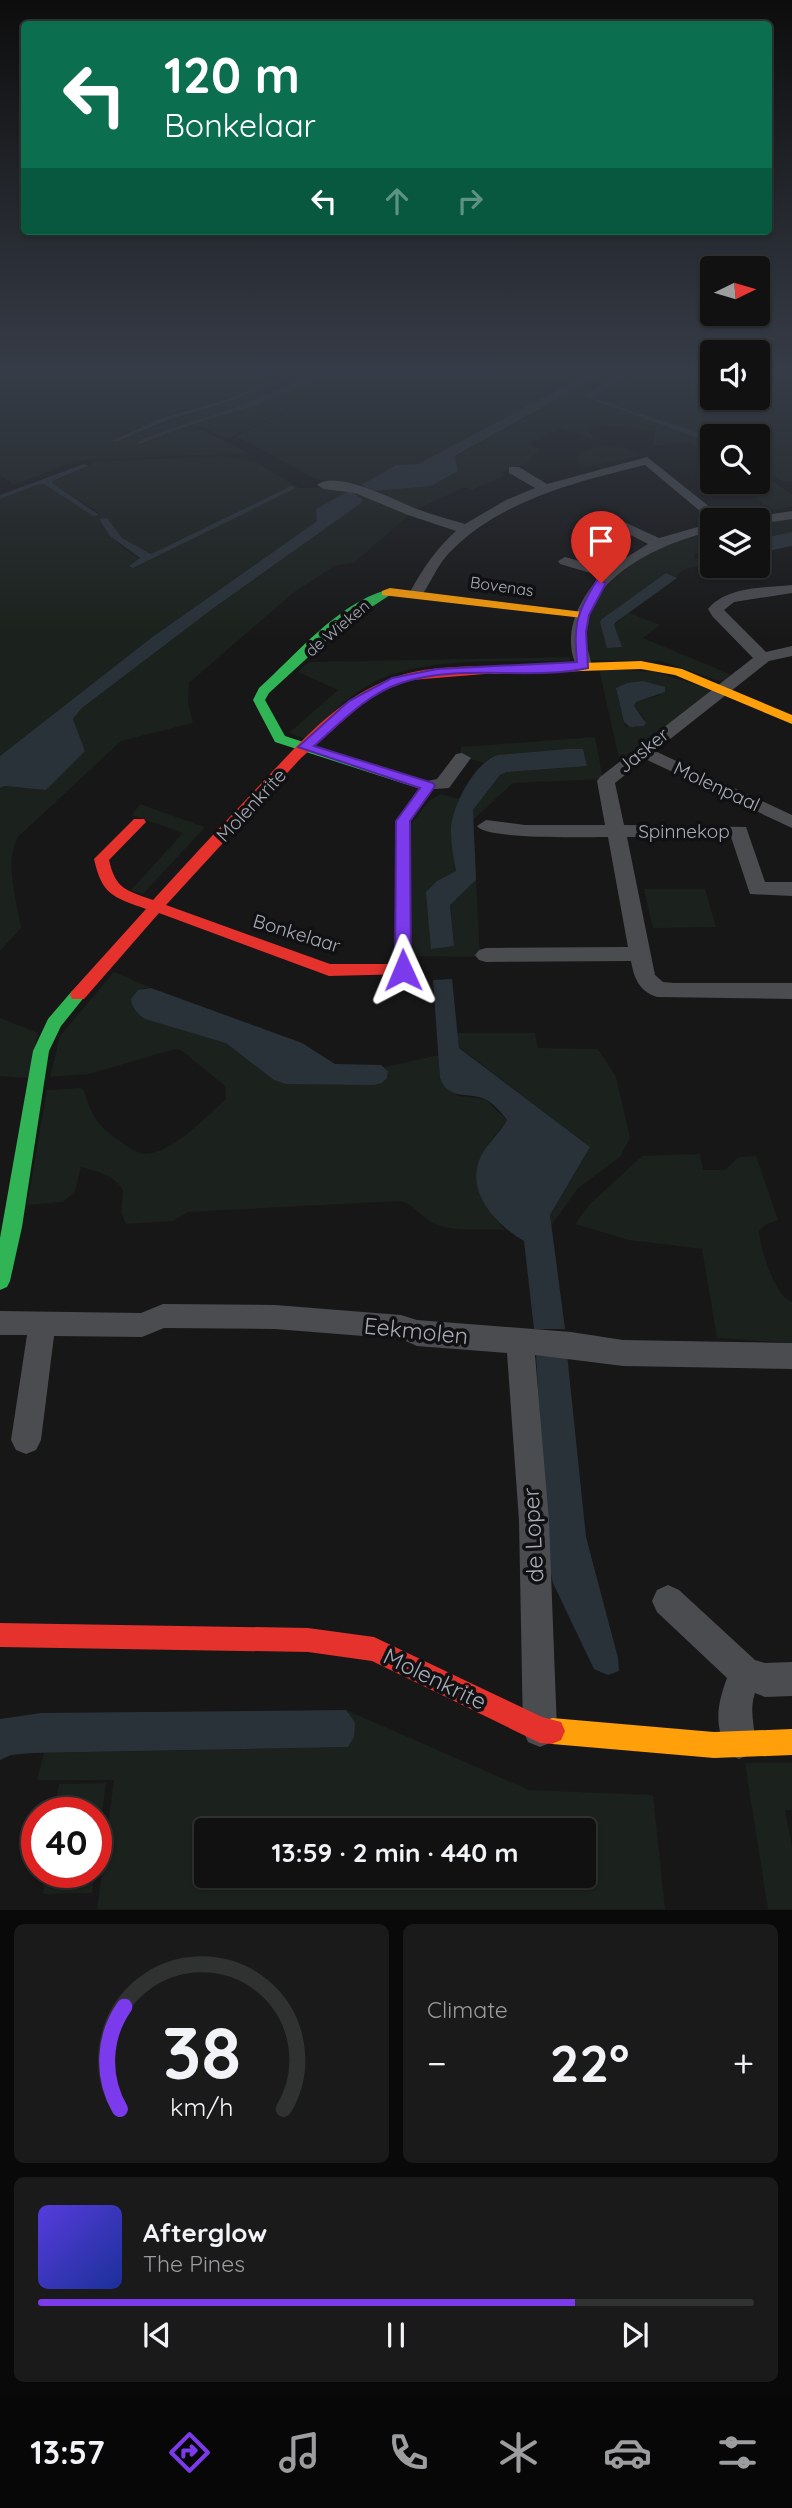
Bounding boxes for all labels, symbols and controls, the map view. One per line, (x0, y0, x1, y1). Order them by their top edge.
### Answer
text: 120 m (164, 44, 300, 105)
icon: left (49, 49, 140, 140)
text: Bonkelaar (164, 105, 316, 145)
icon: left (305, 182, 343, 220)
icon: ahead (378, 182, 416, 220)
icon: right (451, 182, 489, 220)
north arrow (700, 256, 770, 326)
map controls (700, 256, 770, 578)
button: sound (700, 340, 770, 410)
button: search (700, 424, 770, 494)
button: layers (700, 508, 770, 578)
pin (571, 511, 631, 583)
icon: arrive (582, 522, 620, 560)
street label: Bovenas (469, 572, 535, 600)
street label: de Wieken (301, 595, 373, 661)
street label: Jasker (612, 722, 674, 778)
street label: Molenpaal (670, 756, 764, 816)
street label: Molenkrite (211, 763, 291, 847)
street label: Spinnekop (638, 819, 730, 843)
street label: Bonkelaar (250, 908, 344, 958)
position arrow (366, 933, 440, 1007)
street label: Eekmolen (363, 1311, 470, 1350)
street label: de Loper (516, 1487, 549, 1583)
street label: Molenkrite (379, 1641, 491, 1716)
speed limit sign: 40 (21, 1797, 112, 1888)
text: 13:59 · 2 min · 440 m (271, 1836, 519, 1869)
text: Climate (427, 1995, 508, 2024)
text: 38 (162, 2007, 241, 2098)
text: 22° (550, 2030, 629, 2095)
text: − (427, 2039, 447, 2087)
text: + (733, 2039, 754, 2087)
text: km/h (170, 2091, 233, 2122)
text: Afterglow (143, 2216, 267, 2249)
text: The Pines (143, 2249, 245, 2278)
icon: previous (138, 2316, 176, 2354)
icon: pause (377, 2316, 415, 2354)
icon: next (616, 2316, 654, 2354)
icon: directions (165, 2428, 214, 2477)
icon: music (275, 2428, 324, 2477)
icon: phone (384, 2428, 433, 2477)
icon: climate (494, 2428, 543, 2477)
icon: car (603, 2428, 652, 2477)
icon: filters (713, 2428, 762, 2477)
text: 13:57 (30, 2432, 105, 2472)

